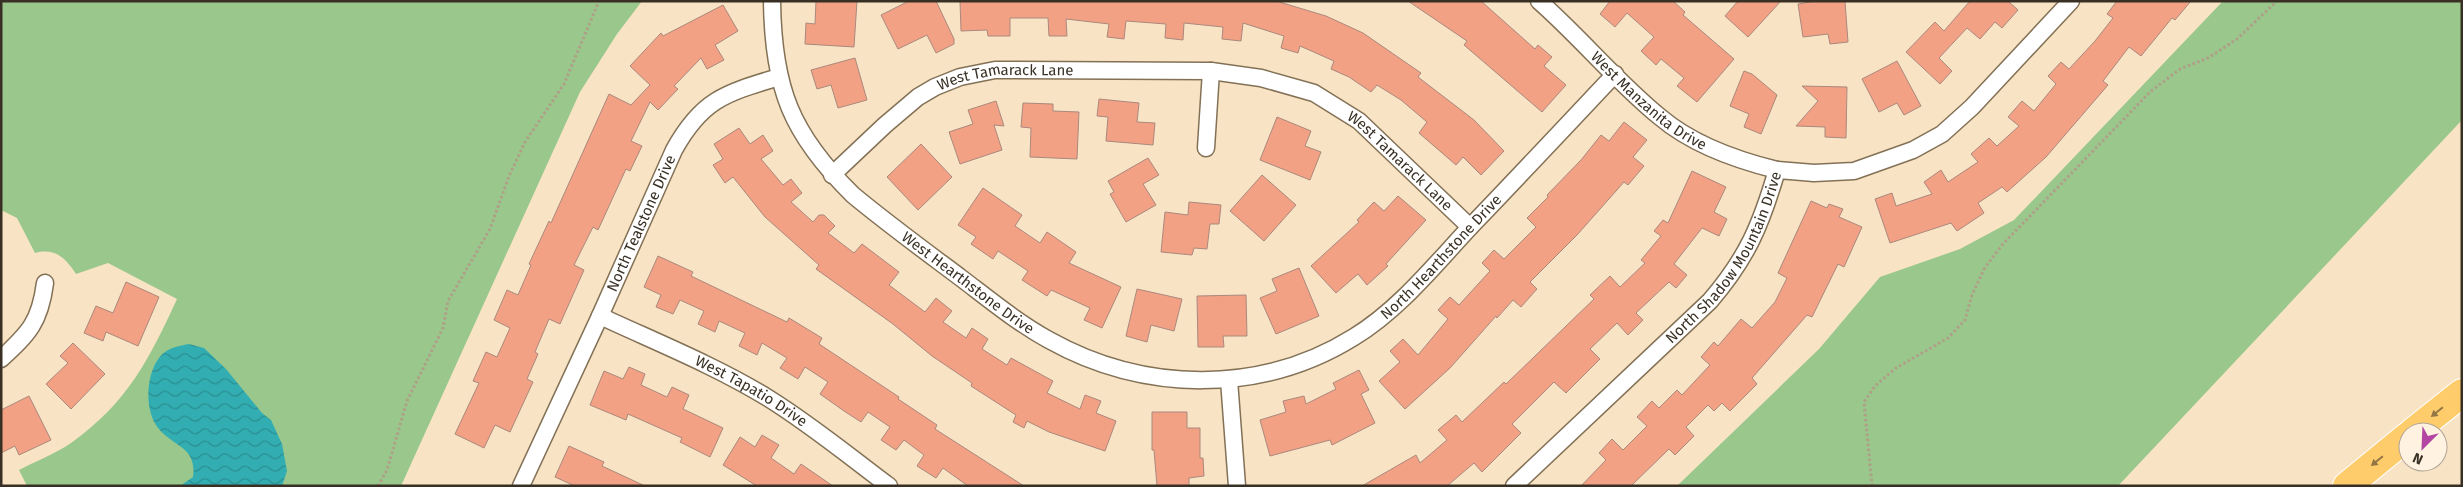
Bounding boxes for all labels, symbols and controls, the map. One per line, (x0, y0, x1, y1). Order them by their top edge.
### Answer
street label: West Manzanita Drive (1587, 48, 1710, 154)
street label: West Tamarack Lane (935, 60, 1073, 94)
street label: West Tamarack Lane (1344, 107, 1456, 214)
street label: North Tealstone Drive (603, 152, 680, 294)
street label: North Shadow Mountain Drive (1662, 169, 1785, 347)
street label: North Hearthstone Drive (1377, 191, 1505, 323)
street label: West Hearthstone Drive (898, 228, 1037, 338)
street label: West Tapatio Drive (692, 352, 811, 430)
one-way arrow (2431, 407, 2444, 418)
north arrow (2398, 422, 2448, 472)
text: N (2410, 449, 2426, 468)
one-way arrow (2371, 455, 2384, 466)

